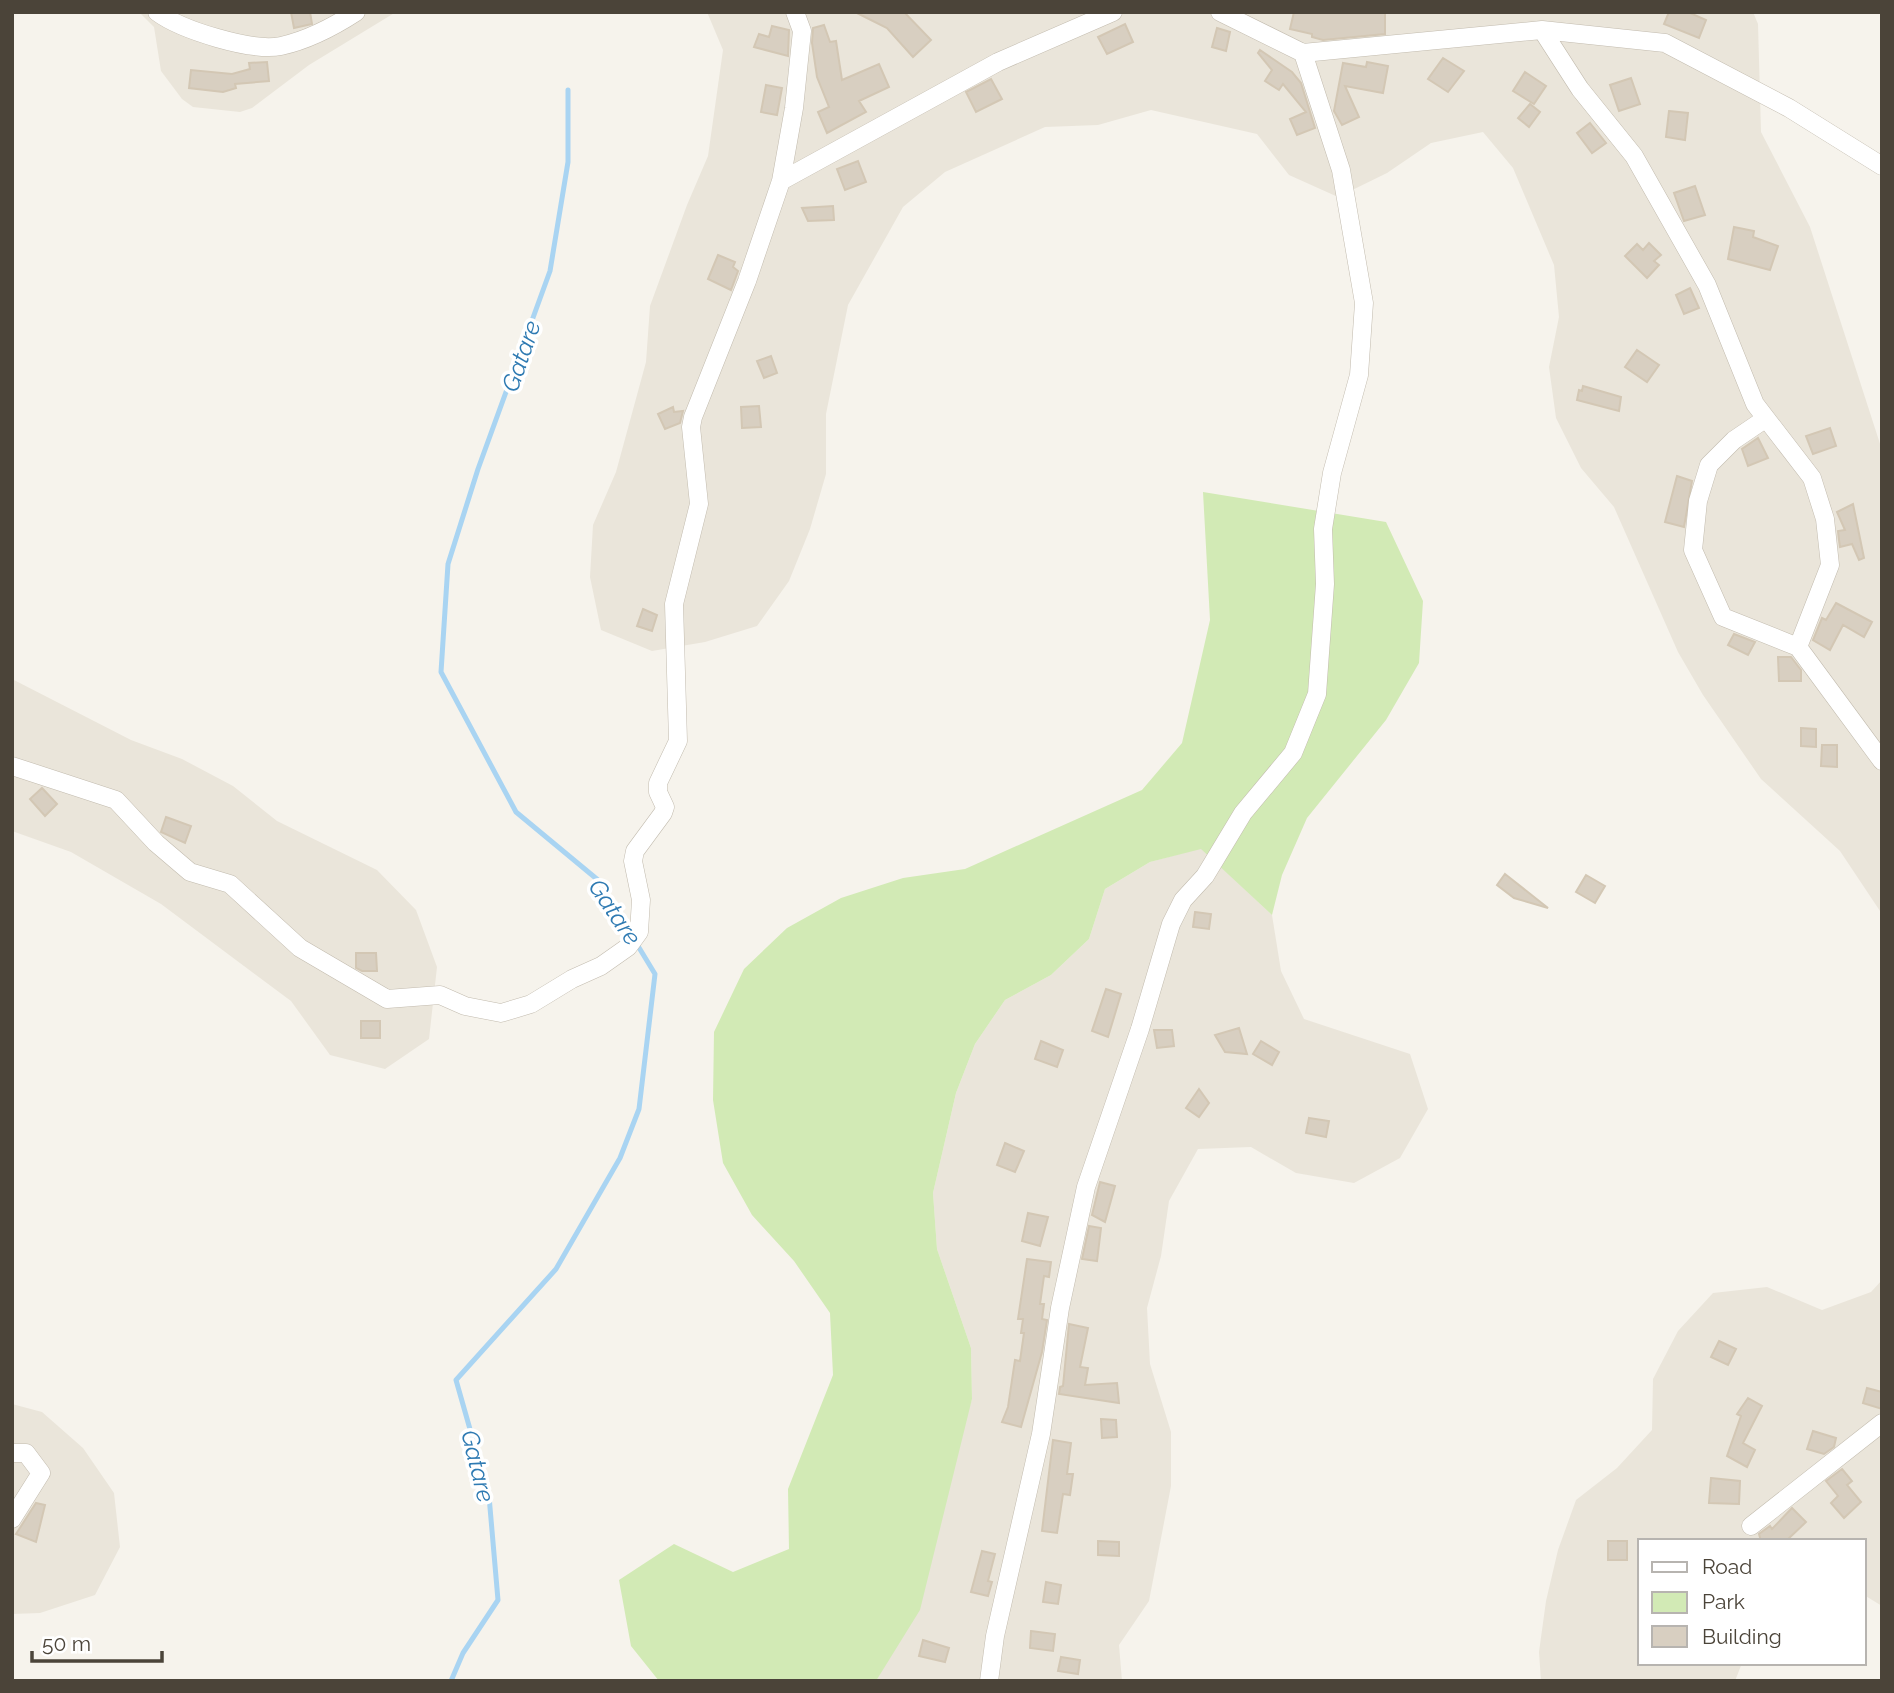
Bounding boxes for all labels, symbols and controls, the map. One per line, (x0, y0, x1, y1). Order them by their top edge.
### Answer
water label: Gatare (495, 316, 547, 395)
water label: Gatare (582, 873, 648, 951)
water label: Gatare (455, 1427, 501, 1505)
legend (1638, 1539, 1866, 1665)
text: Road (1702, 1554, 1752, 1579)
text: Park (1702, 1589, 1745, 1614)
scale bar (32, 1620, 161, 1664)
text: Building (1702, 1624, 1782, 1649)
text: 50 m (42, 1631, 91, 1656)

